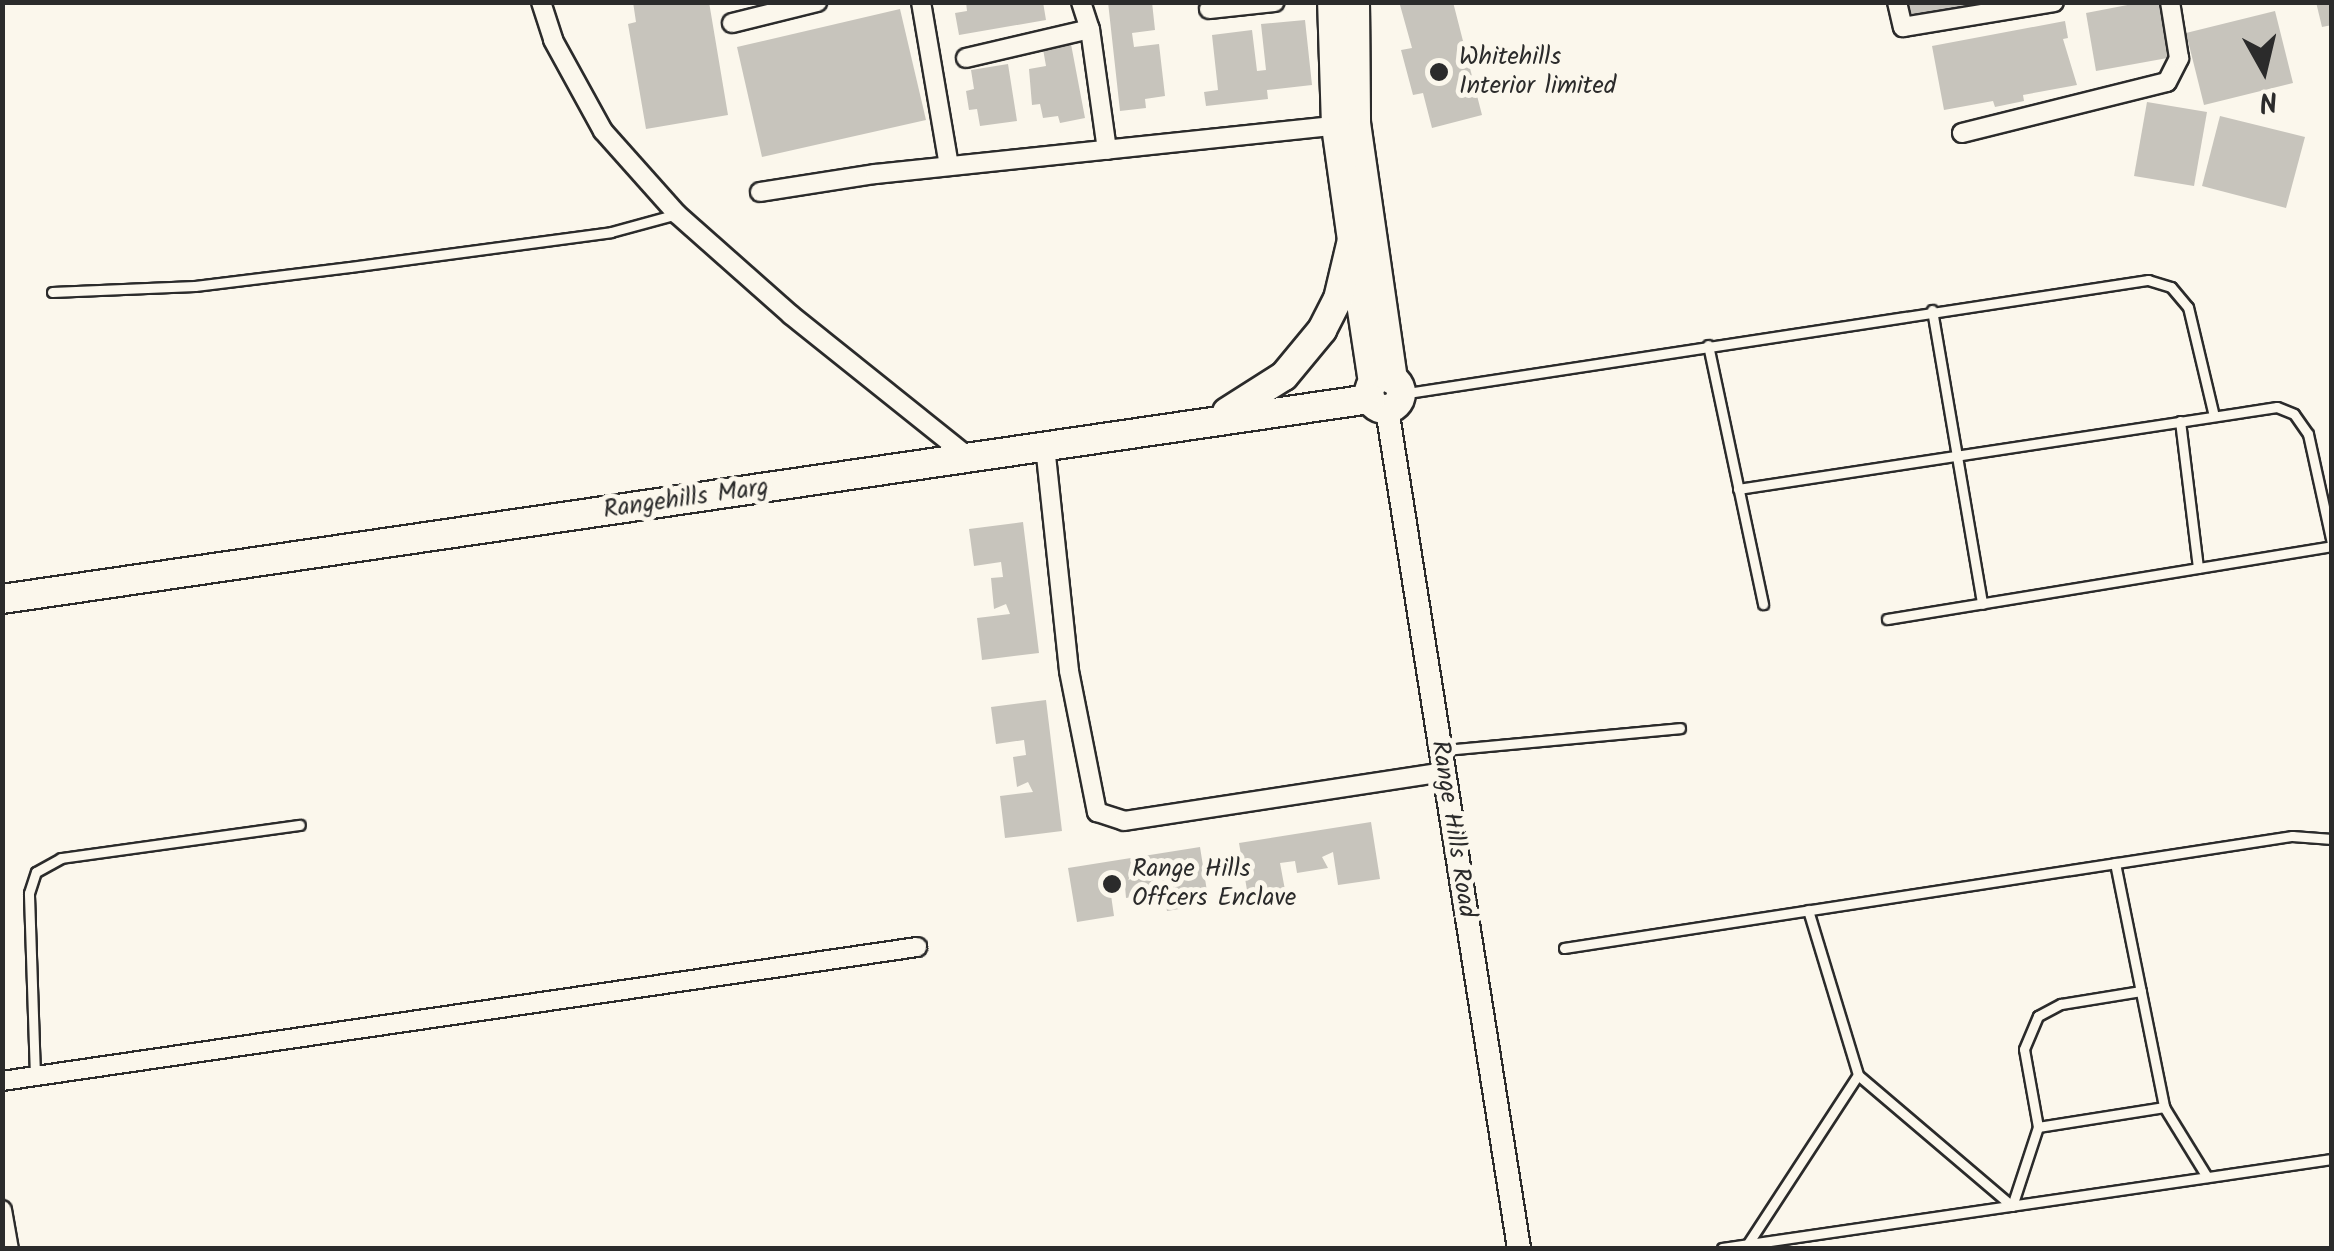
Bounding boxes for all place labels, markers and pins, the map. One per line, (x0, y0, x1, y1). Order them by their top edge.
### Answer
place label: Whitehills Interior limited (1459, 43, 1616, 102)
marker: Whitehills Interior limited (1428, 61, 1450, 83)
place label: Range Hills Offcers Enclave (1132, 855, 1296, 914)
marker: Range Hills Offcers Enclave (1101, 873, 1123, 895)

